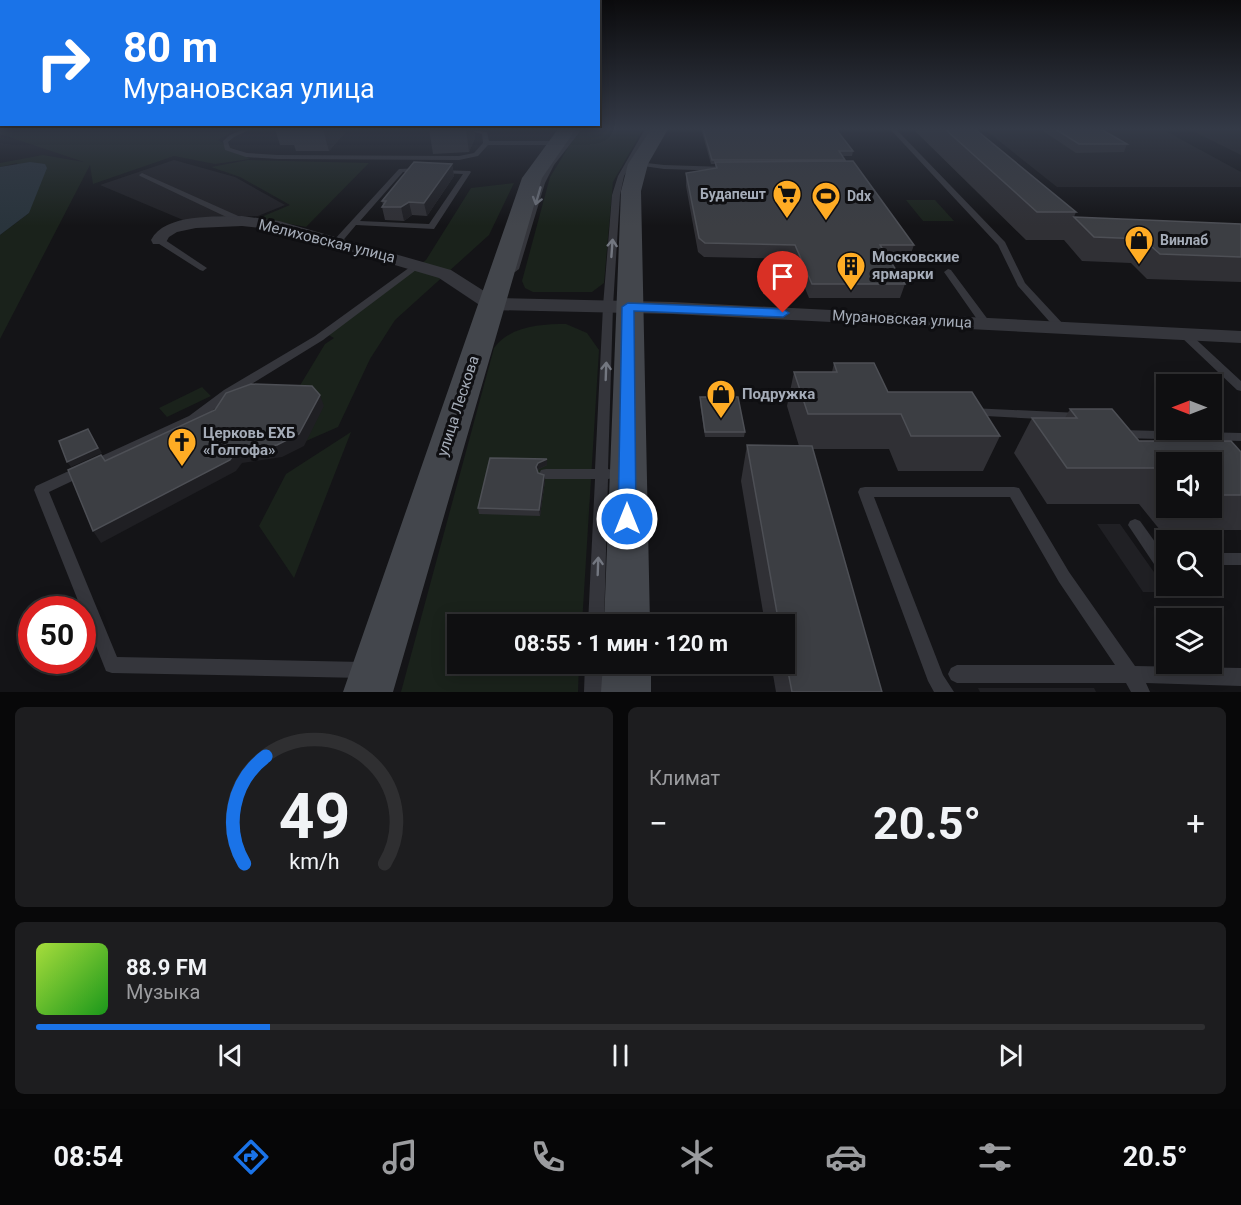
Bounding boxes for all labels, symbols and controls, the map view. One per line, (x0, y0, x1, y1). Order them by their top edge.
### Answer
text: 80 m (123, 23, 218, 72)
icon: right (24, 24, 102, 102)
text: Мурановская улица (123, 73, 375, 105)
supermarket icon: Будапешт (771, 178, 803, 220)
sports icon: Ddx (810, 180, 842, 222)
one-way arrow (532, 186, 543, 205)
place label: Будапешт (700, 186, 766, 202)
place label: Ddx (847, 188, 872, 204)
street label: Мелиховская улица (257, 215, 397, 267)
shop icon: Винлаб (1123, 224, 1155, 266)
place label: Винлаб (1160, 232, 1208, 248)
one-way arrow (607, 238, 618, 258)
place label: Московские ярмарки (872, 248, 959, 283)
building icon: Московские ярмарки (835, 250, 867, 292)
pin (757, 251, 808, 313)
icon: arrive (766, 260, 799, 293)
street label: Мурановская улица (832, 306, 972, 332)
street label: улица Лескова (433, 353, 483, 459)
one-way arrow (600, 361, 611, 381)
north arrow (1156, 374, 1222, 440)
map controls (1156, 374, 1222, 674)
shop icon: Подружка (705, 378, 737, 420)
place label: Подружка (742, 385, 815, 403)
place label: Церковь ЕХБ «Голгофа» (203, 424, 295, 459)
church icon: Церковь ЕХБ «Голгофа» (166, 426, 198, 468)
button: sound (1156, 452, 1222, 518)
position arrow (595, 487, 659, 551)
button: search (1156, 530, 1222, 596)
one-way arrow (593, 556, 604, 576)
speed limit sign: 50 (18, 596, 96, 674)
button: layers (1156, 608, 1222, 674)
text: 08:55 · 1 мин · 120 m (514, 631, 728, 656)
text: Климат (649, 766, 720, 790)
text: 49 (278, 780, 350, 853)
text: 20.5° (873, 797, 981, 850)
text: − (649, 804, 668, 843)
text: + (1186, 804, 1205, 843)
text: km/h (289, 849, 339, 874)
text: 88.9 FM (126, 955, 207, 980)
text: Музыка (126, 980, 200, 1004)
icon: previous (214, 1039, 247, 1072)
icon: pause (604, 1039, 637, 1072)
icon: next (994, 1039, 1027, 1072)
icon: directions (230, 1136, 272, 1178)
icon: music (379, 1136, 421, 1178)
icon: phone (527, 1136, 569, 1178)
icon: climate (676, 1136, 718, 1178)
icon: car (825, 1136, 867, 1178)
icon: filters (974, 1136, 1016, 1178)
text: 08:54 (53, 1141, 123, 1173)
text: 20.5° (1123, 1141, 1188, 1173)

